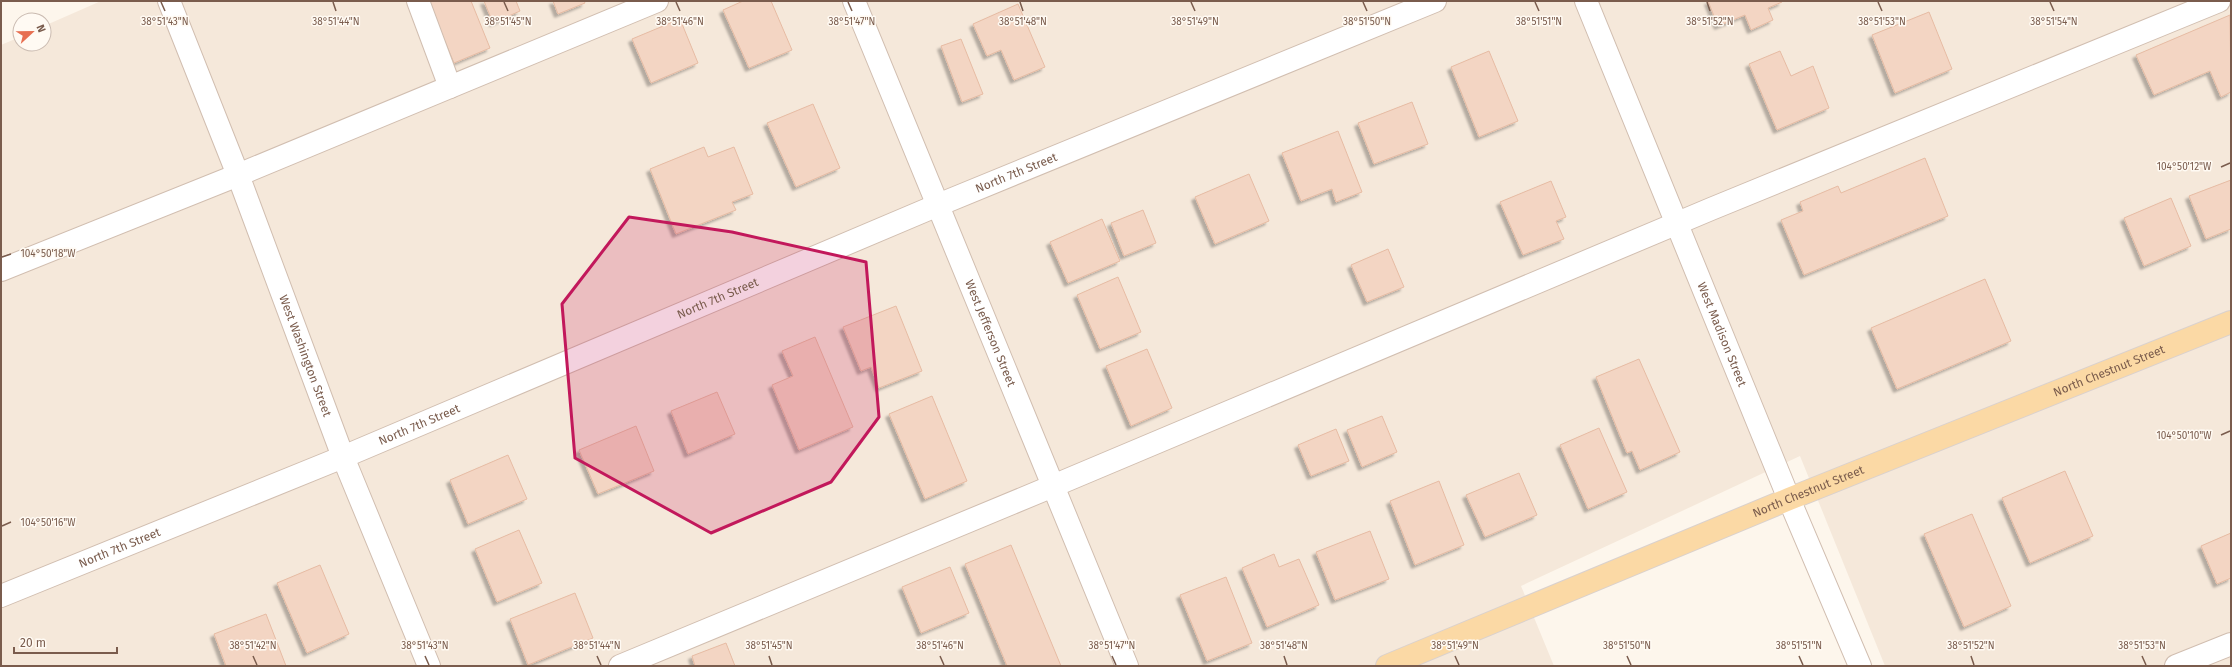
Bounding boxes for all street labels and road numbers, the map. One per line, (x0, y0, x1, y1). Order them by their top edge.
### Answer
street label: North 7th Street (973, 150, 1060, 196)
street label: North 7th Street (675, 275, 761, 322)
street label: West Jefferson Street (962, 278, 1019, 389)
street label: West Madison Street (1694, 280, 1750, 389)
street label: West Washington Street (276, 293, 335, 419)
street label: North Chestnut Street (2051, 342, 2167, 399)
street label: North 7th Street (377, 401, 463, 448)
street label: North Chestnut Street (1751, 462, 1867, 520)
street label: North 7th Street (77, 525, 163, 571)

